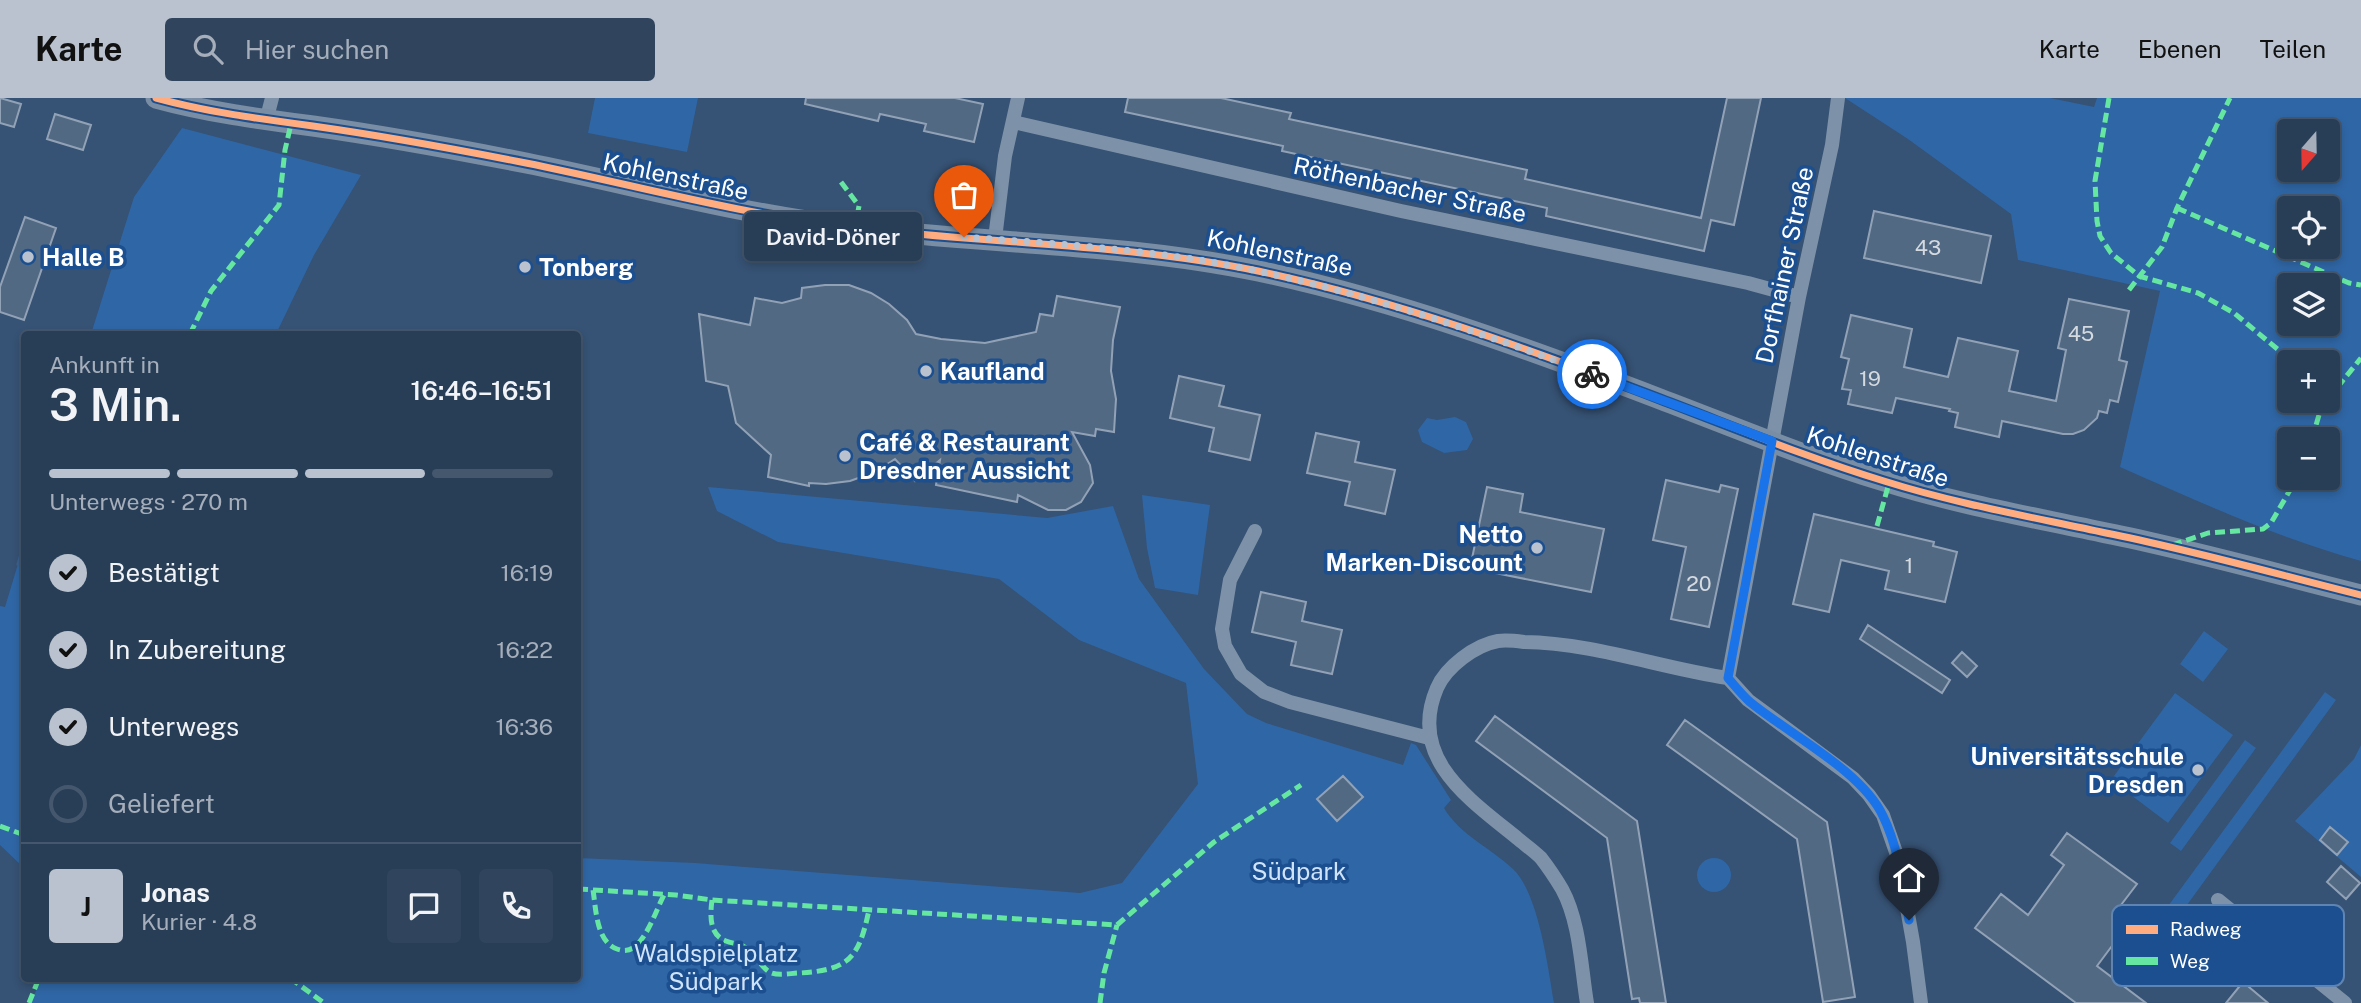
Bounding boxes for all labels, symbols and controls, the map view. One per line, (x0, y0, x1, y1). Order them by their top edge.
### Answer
search box (165, 18, 655, 81)
text: Karte (35, 30, 123, 68)
icon: search (189, 30, 227, 68)
text: Hier suchen (245, 34, 389, 65)
text: Karte (2039, 35, 2100, 63)
text: Ebenen (2138, 35, 2222, 63)
text: Teilen (2260, 35, 2326, 63)
north arrow (2277, 119, 2340, 182)
map controls (2277, 119, 2340, 490)
street label: Kohlenstraße (601, 147, 751, 205)
street label: Röthenbacher Straße (1291, 151, 1529, 227)
street label: Dorfhainer Straße (1750, 164, 1818, 366)
pin (934, 165, 994, 237)
icon: bag (945, 176, 983, 214)
button: locate (2277, 196, 2340, 259)
callout: David-Döner (744, 212, 922, 262)
text: David-Döner (766, 223, 900, 250)
street label: Kohlenstraße (1205, 223, 1355, 281)
house number: 43 (1915, 235, 1941, 260)
place label: Halle B (42, 243, 124, 271)
marker: Halle B (20, 249, 36, 265)
place label: Tonberg (539, 253, 633, 281)
marker: Tonberg (517, 259, 533, 275)
button: layers (2277, 273, 2340, 336)
house number: 45 (2068, 321, 2094, 346)
courier (1557, 339, 1627, 409)
button: + (2277, 350, 2340, 413)
text: Ankunft in (49, 351, 160, 378)
icon: bike (1573, 355, 1611, 393)
place label: Kaufland (940, 357, 1045, 385)
marker: Kaufland (918, 363, 934, 379)
house number: 19 (1859, 366, 1881, 391)
text: 16:46–16:51 (410, 375, 553, 406)
text: 3 Min. (49, 377, 182, 431)
street label: Kohlenstraße (1803, 420, 1953, 492)
button: − (2277, 427, 2340, 490)
place label: Café & Restaurant Dresdner Aussicht (859, 428, 1071, 484)
marker: Café & Restaurant Dresdner Aussicht (837, 448, 853, 464)
text: Unterwegs · 270 m (49, 488, 248, 515)
place label: Netto Marken-Discount (1325, 520, 1523, 576)
marker: Netto Marken-Discount (1529, 540, 1545, 556)
house number: 1 (1905, 553, 1913, 578)
icon: check (49, 554, 87, 592)
text: Bestätigt (108, 557, 220, 588)
text: 16:19 (500, 559, 553, 586)
house number: 20 (1686, 571, 1712, 596)
icon: check (49, 631, 87, 669)
text: In Zubereitung (108, 634, 286, 665)
text: 16:22 (496, 636, 553, 663)
icon: check (49, 708, 87, 746)
text: Unterwegs (108, 711, 239, 742)
text: 16:36 (495, 713, 553, 740)
place label: Universitätsschule Dresden (1970, 742, 2184, 798)
marker: Universitätsschule Dresden (2190, 762, 2206, 778)
text: Geliefert (108, 788, 215, 819)
pin (1879, 848, 1939, 920)
park label: Südpark (1252, 857, 1346, 885)
icon: home (1890, 859, 1928, 897)
button: chat (387, 869, 461, 943)
button: phone (479, 869, 553, 943)
text: Jonas (141, 877, 210, 908)
text: J (81, 891, 91, 922)
legend (2112, 905, 2344, 986)
text: Kurier · 4.8 (141, 908, 257, 935)
text: Radweg (2170, 918, 2242, 940)
park label: Waldspielplatz Südpark (634, 939, 798, 995)
text: Weg (2170, 950, 2210, 972)

